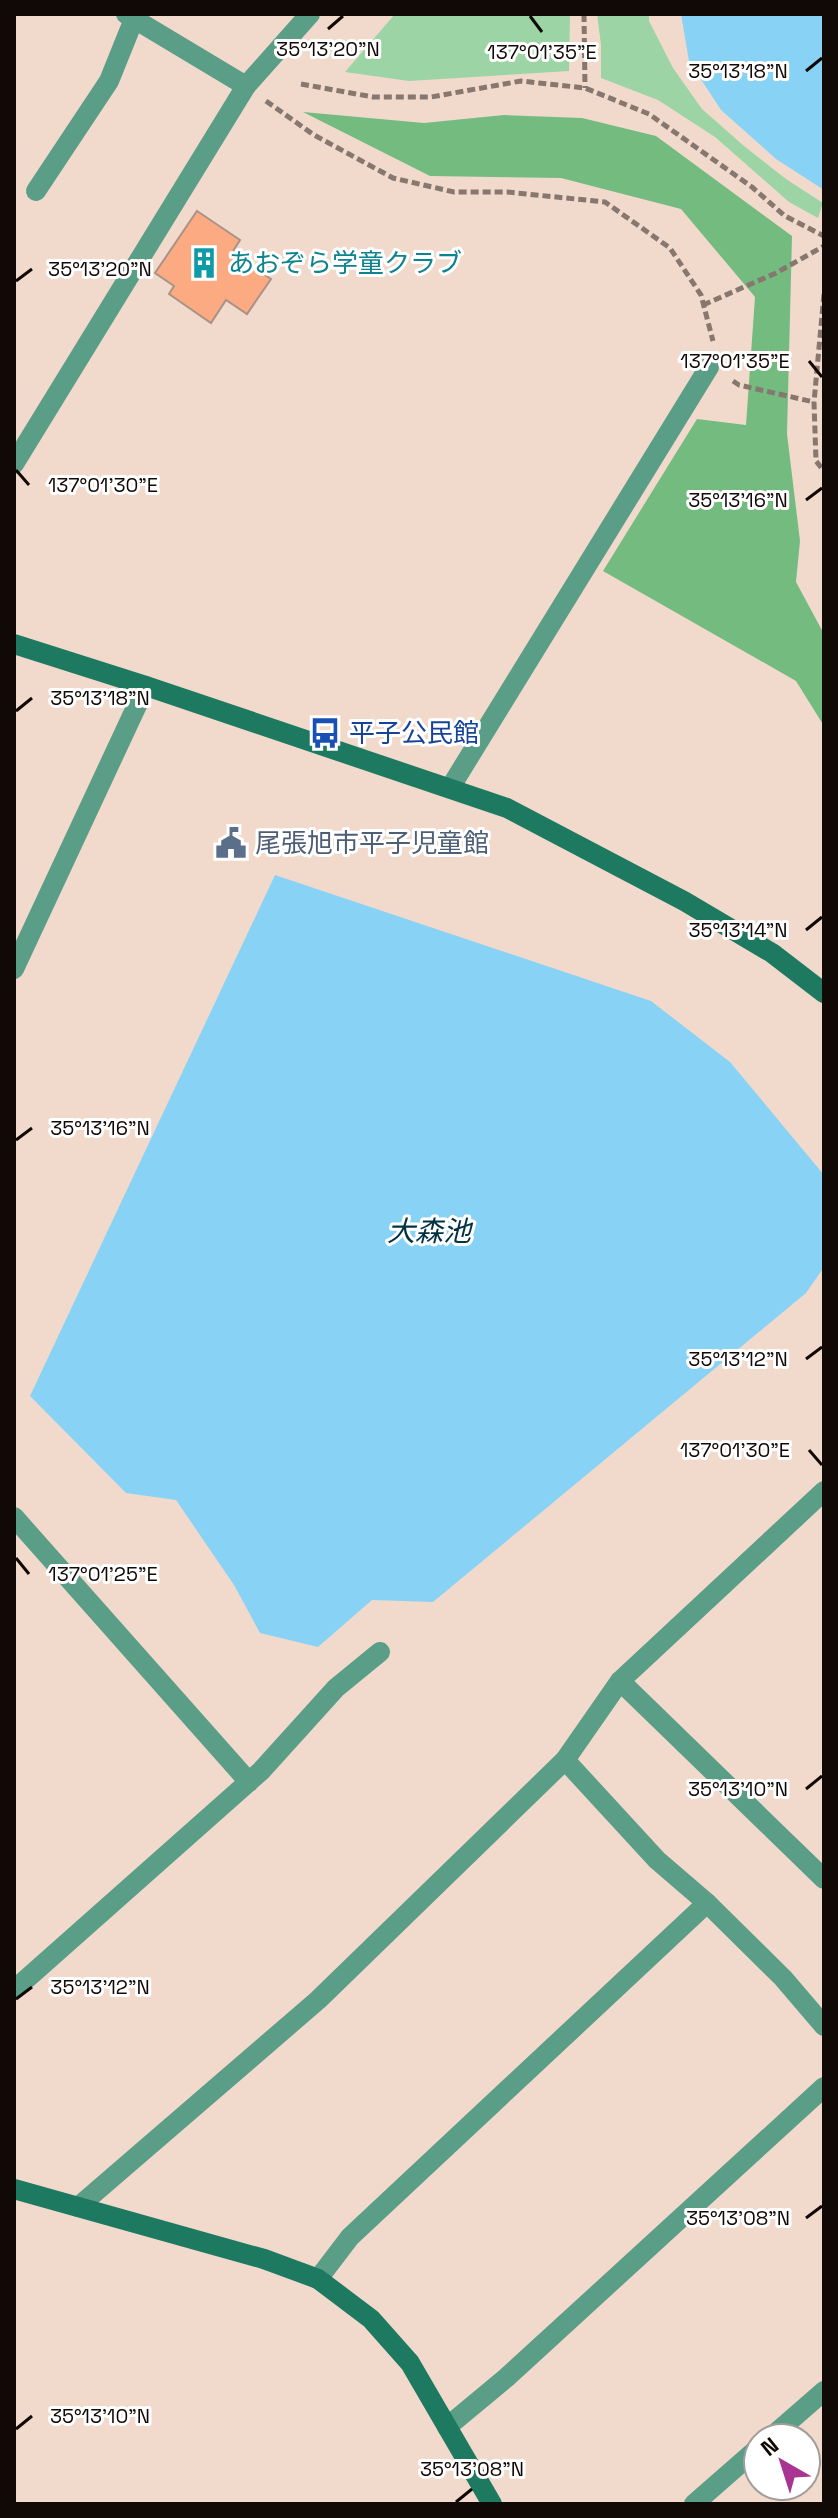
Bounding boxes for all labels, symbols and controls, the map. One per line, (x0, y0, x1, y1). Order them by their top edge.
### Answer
text: 35°13'20"N (276, 36, 380, 62)
text: 137°01'35"E (487, 39, 597, 65)
text: 35°13'18"N (688, 58, 788, 84)
building icon: あおぞら学童クラブ (187, 246, 221, 280)
place label: あおぞら学童クラブ (228, 246, 462, 280)
text: 35°13'20"N (48, 256, 152, 282)
text: 137°01'35"E (680, 348, 790, 374)
text: 137°01'30"E (48, 472, 158, 498)
text: 35°13'16"N (688, 487, 788, 513)
text: 35°13'18"N (50, 685, 150, 711)
bus stop icon: 平子公民館 (308, 716, 342, 750)
place label: 平子公民館 (349, 716, 479, 750)
public building icon: 尾張旭市平子児童館 (214, 826, 248, 860)
place label: 尾張旭市平子児童館 (255, 826, 489, 860)
text: 35°13'14"N (688, 917, 788, 943)
text: 35°13'16"N (50, 1115, 150, 1141)
water label: 大森池 (387, 1213, 474, 1249)
text: 35°13'12"N (688, 1346, 788, 1372)
text: 137°01'30"E (680, 1437, 790, 1463)
text: 137°01'25"E (48, 1561, 158, 1587)
text: 35°13'10"N (688, 1776, 788, 1802)
text: 35°13'12"N (50, 1974, 150, 2000)
text: 35°13'08"N (686, 2205, 790, 2231)
text: 35°13'10"N (50, 2403, 150, 2429)
north arrow (742, 2422, 822, 2502)
text: N (755, 2431, 784, 2462)
text: 35°13'08"N (420, 2456, 524, 2482)

